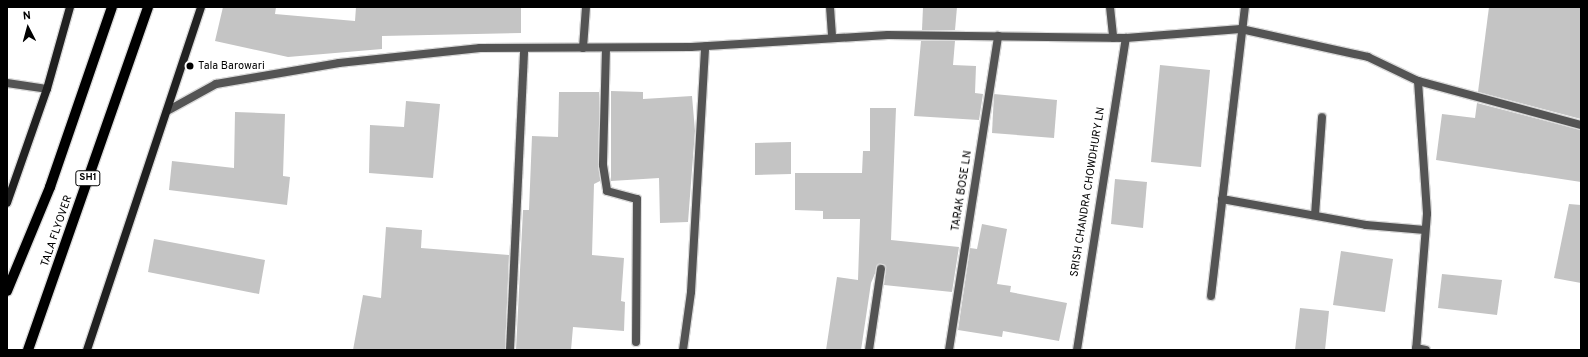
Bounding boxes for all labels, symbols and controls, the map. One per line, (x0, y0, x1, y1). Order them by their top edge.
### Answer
north arrow (8, 8, 48, 48)
text: N (22, 9, 31, 23)
place label: Tala Barowari (198, 59, 265, 73)
marker: Tala Barowari (185, 61, 195, 71)
street label: SRISH CHANDRA CHOWDHURY LN (1068, 106, 1108, 278)
street label: TARAK BOSE LN (949, 150, 975, 232)
road number: SH1 (75, 170, 101, 186)
street label: TALA FLYOVER (39, 193, 75, 269)

